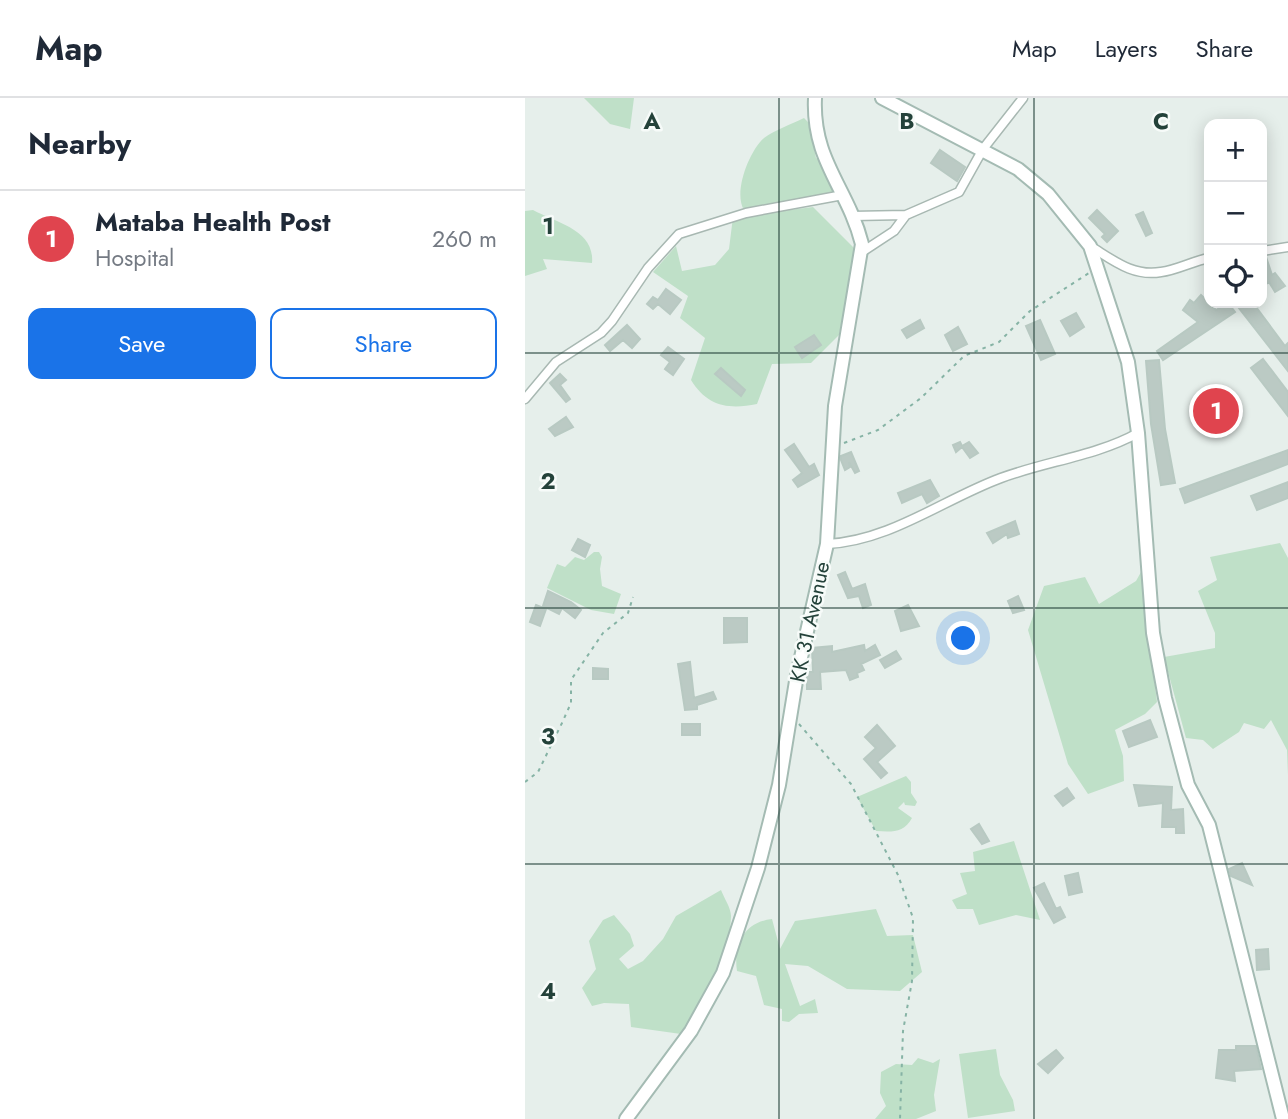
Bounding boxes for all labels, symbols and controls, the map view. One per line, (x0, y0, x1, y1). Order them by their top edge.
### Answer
text: Map (35, 25, 103, 72)
text: Map (1012, 31, 1057, 66)
text: Layers (1095, 31, 1157, 66)
text: Share (1195, 31, 1253, 66)
text: A (643, 104, 661, 138)
text: B (899, 104, 915, 138)
text: C (1153, 104, 1169, 138)
map controls (1204, 119, 1267, 308)
button: + (1204, 119, 1267, 182)
text: Nearby (28, 122, 131, 165)
button: − (1204, 182, 1267, 245)
text: Mataba Health Post (95, 203, 330, 241)
text: 1 (542, 209, 554, 243)
text: 1 (45, 222, 57, 256)
text: 260 m (432, 222, 497, 256)
text: Hospital (95, 241, 174, 275)
button: locate (1204, 245, 1267, 308)
button: Save (28, 308, 256, 379)
button: Share (270, 308, 497, 379)
pin: 1 (1193, 385, 1239, 437)
text: 2 (540, 464, 556, 498)
street label: KK 31 Avenue (783, 559, 837, 685)
your location (946, 621, 980, 655)
text: 3 (541, 719, 555, 753)
text: 4 (540, 974, 556, 1008)

